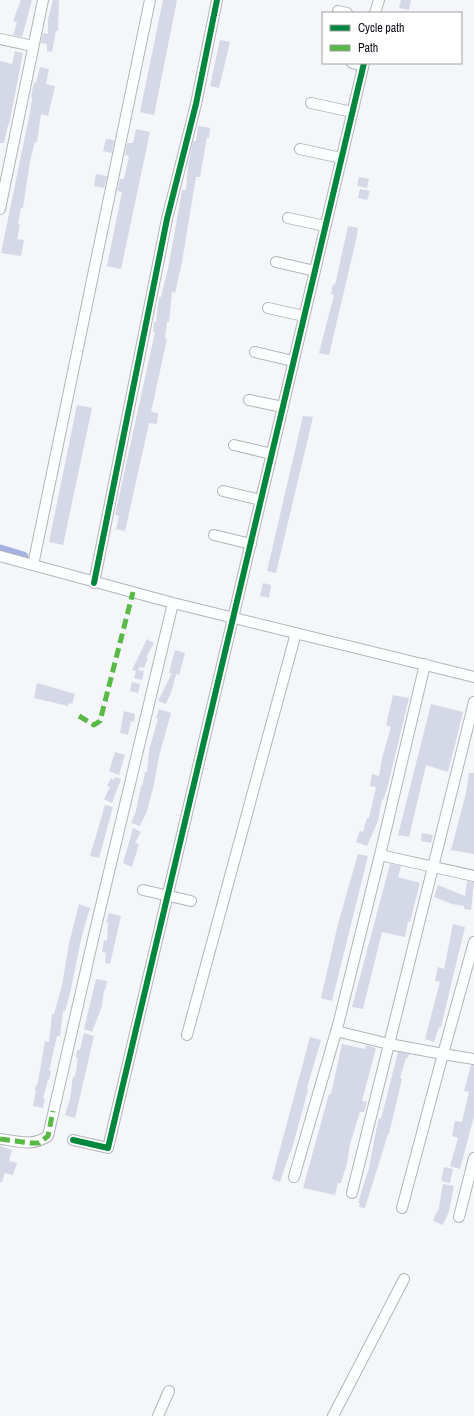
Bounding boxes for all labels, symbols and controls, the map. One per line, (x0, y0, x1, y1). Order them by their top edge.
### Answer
legend (322, 12, 462, 64)
text: Cycle path (358, 20, 405, 36)
text: Path (358, 40, 378, 56)

